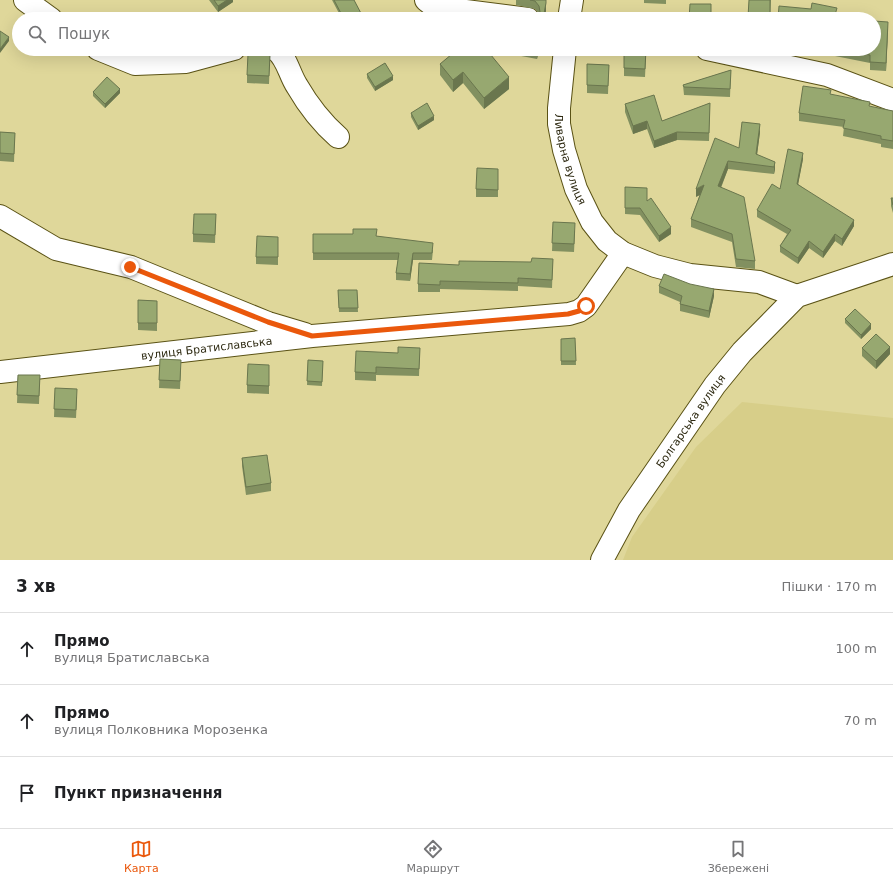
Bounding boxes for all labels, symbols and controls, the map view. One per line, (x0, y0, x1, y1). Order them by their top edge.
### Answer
search box (12, 12, 881, 56)
icon: search (26, 23, 48, 45)
text: Пошук (58, 25, 110, 43)
street label: Ливарна вулиця (552, 113, 589, 207)
route end (121, 258, 139, 276)
route start (577, 297, 595, 315)
street label: вулиця Братиславська (140, 335, 273, 363)
street label: Болгарська вулиця (654, 372, 728, 471)
text: 3 хв (16, 576, 55, 596)
text: Пішки · 170 m (781, 579, 877, 594)
text: Прямо (54, 632, 110, 650)
icon: ahead (16, 638, 38, 660)
text: 100 m (835, 641, 877, 656)
text: вулиця Братиславська (54, 650, 210, 665)
text: Прямо (54, 704, 110, 722)
icon: ahead (16, 710, 38, 732)
text: 70 m (844, 713, 877, 728)
text: вулиця Полковника Морозенка (54, 722, 268, 737)
icon: arrive (16, 782, 38, 804)
text: Пункт призначення (54, 784, 222, 802)
tab: Карта (124, 838, 159, 875)
tab: Маршрут (407, 838, 460, 875)
tab: Збережені (708, 838, 769, 875)

